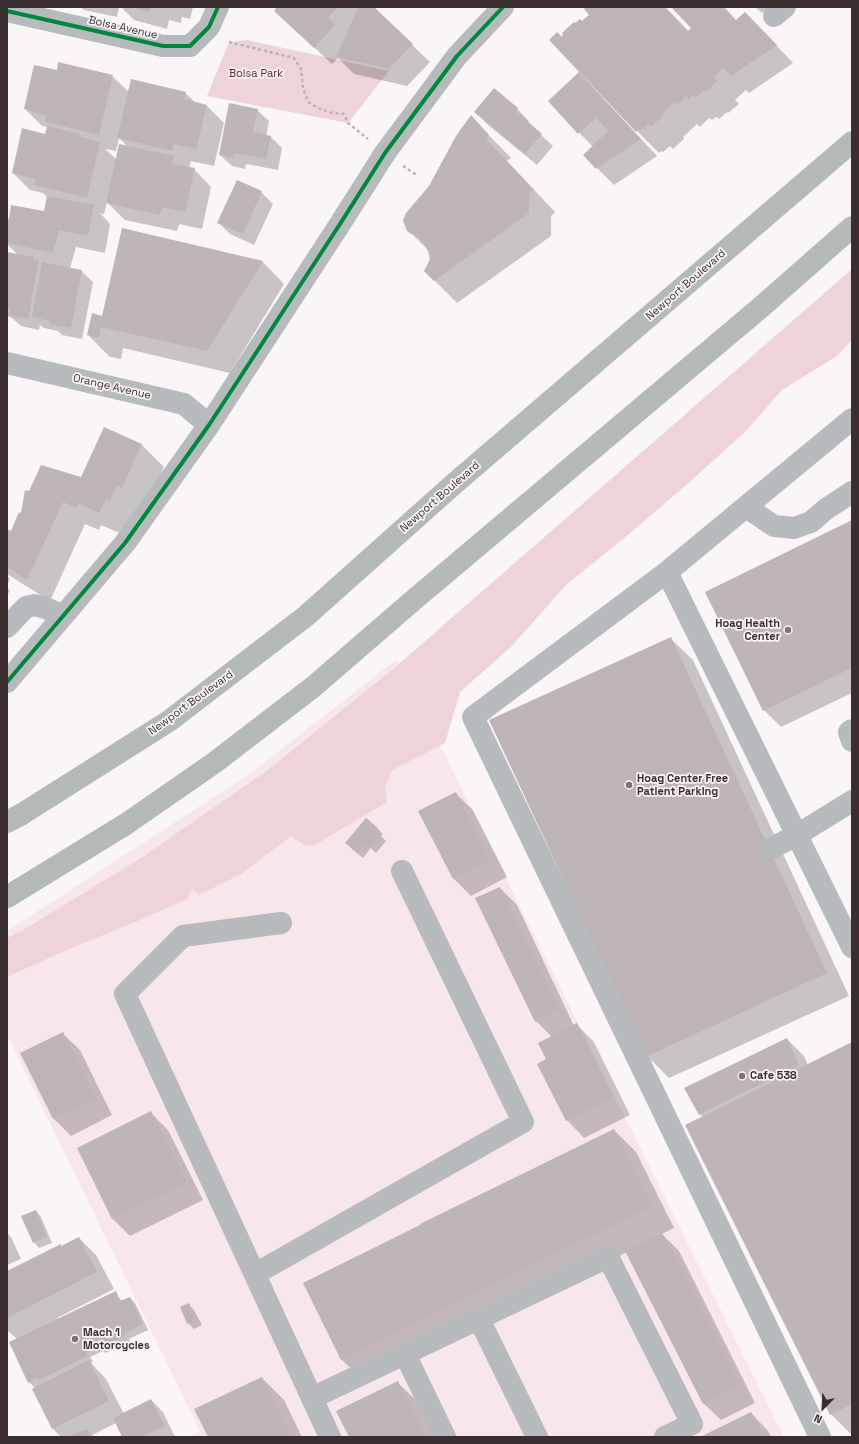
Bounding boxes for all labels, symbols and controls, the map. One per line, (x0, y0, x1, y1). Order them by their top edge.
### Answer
street label: Bolsa Avenue (87, 14, 159, 42)
park label: Bolsa Park (229, 67, 283, 81)
street label: Newport Boulevard (643, 247, 729, 323)
street label: Orange Avenue (72, 372, 152, 402)
street label: Newport Boulevard (397, 459, 483, 535)
place label: Hoag Health Center (715, 617, 780, 643)
marker: Hoag Health Center (783, 625, 793, 635)
street label: Newport Boulevard (146, 668, 236, 738)
place label: Hoag Center Free Patient Parking (637, 772, 728, 798)
marker: Hoag Center Free Patient Parking (624, 780, 634, 790)
place label: Cafe 538 (750, 1069, 797, 1083)
marker: Cafe 538 (737, 1071, 747, 1081)
place label: Mach 1 Motorcycles (83, 1326, 150, 1352)
marker: Mach 1 Motorcycles (70, 1334, 80, 1344)
north arrow (803, 1388, 843, 1428)
text: N (812, 1411, 824, 1427)

